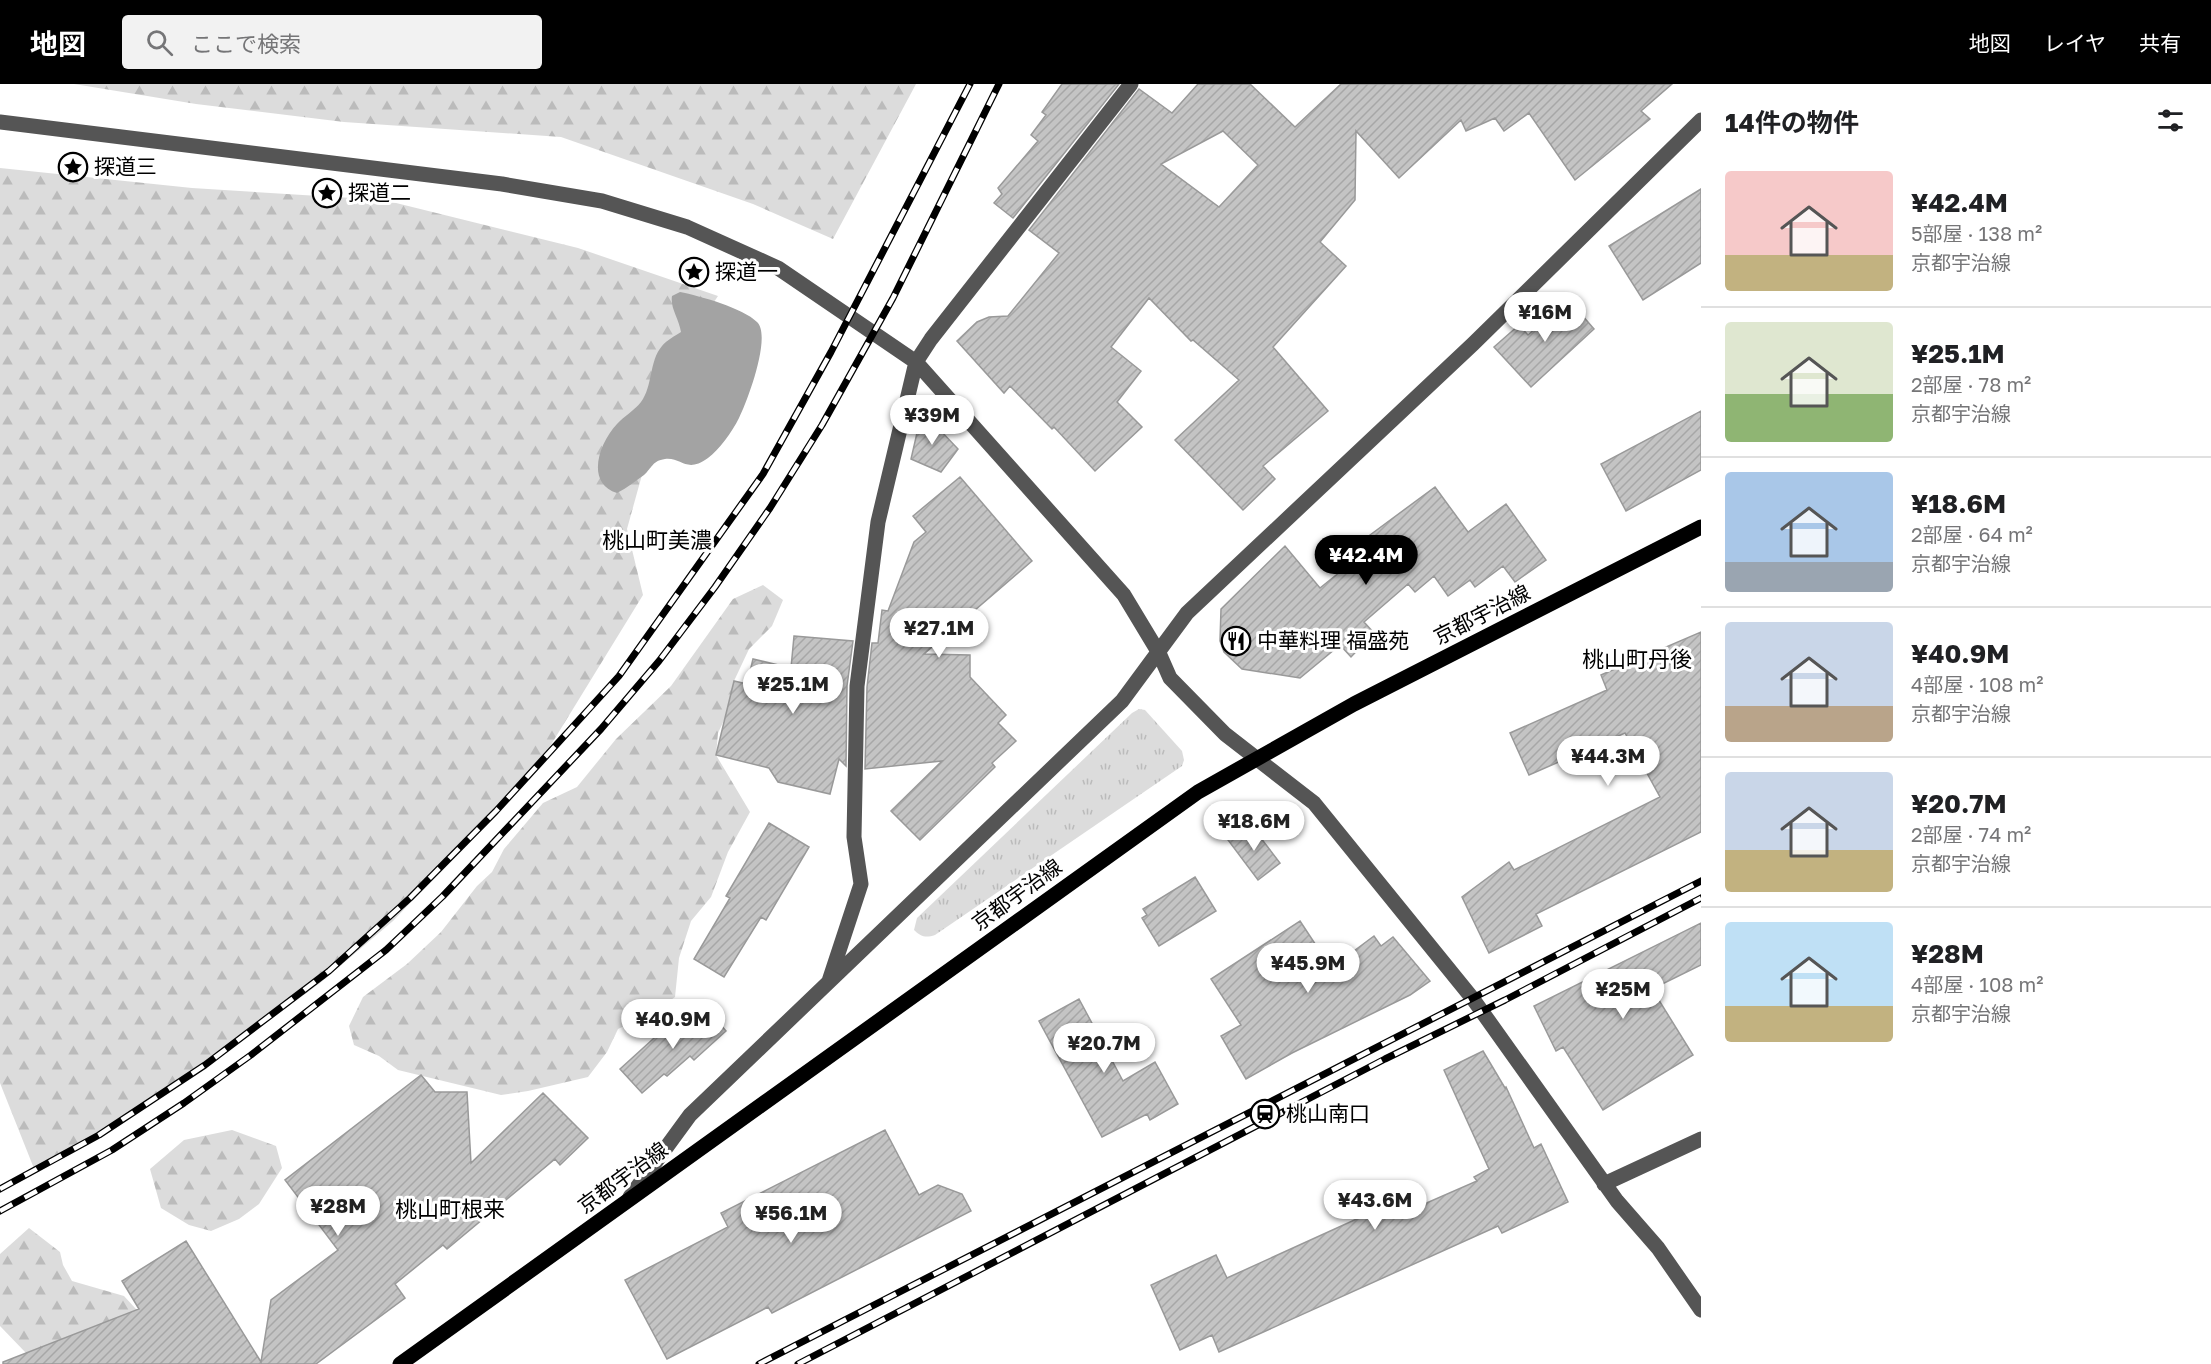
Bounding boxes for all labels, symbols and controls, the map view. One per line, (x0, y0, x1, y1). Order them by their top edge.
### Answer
search box (122, 15, 542, 69)
icon: search (143, 26, 176, 59)
text: 地図 (30, 27, 86, 60)
text: ここで検索 (191, 30, 301, 57)
text: 地図 (1969, 30, 2011, 56)
text: レイヤ (2044, 30, 2106, 56)
text: 共有 (2139, 30, 2181, 56)
icon: filters (2154, 104, 2187, 137)
text: 14件の物件 (1725, 107, 1859, 138)
place icon: 探道三 (57, 151, 89, 183)
place label: 探道三 (94, 153, 157, 179)
place icon: 探道二 (311, 177, 343, 209)
place label: 探道二 (348, 179, 411, 205)
text: ¥42.4M (1911, 187, 2008, 218)
icon: home (1773, 195, 1845, 267)
text: 5部屋 · 138 m² (1911, 221, 2042, 245)
text: 京都宇治線 (1911, 250, 2011, 274)
place icon: 探道一 (678, 256, 710, 288)
place label: 探道一 (715, 258, 778, 284)
pin: ¥16M (1509, 292, 1581, 343)
text: ¥16M (1518, 299, 1572, 323)
text: ¥25.1M (1911, 338, 2005, 369)
icon: home (1773, 346, 1845, 418)
text: 2部屋 · 78 m² (1911, 372, 2031, 396)
pin: ¥39M (896, 395, 968, 446)
text: 京都宇治線 (1911, 401, 2011, 425)
text: ¥39M (904, 402, 960, 426)
text: ¥18.6M (1911, 488, 2006, 519)
icon: home (1773, 496, 1845, 568)
text: 2部屋 · 64 m² (1911, 522, 2033, 546)
district label: 桃山町美濃 (602, 526, 712, 553)
pin: ¥42.4M (1317, 535, 1415, 586)
text: ¥42.4M (1329, 542, 1403, 566)
text: 京都宇治線 (1911, 551, 2011, 575)
street label: 京都宇治線 (1429, 579, 1534, 650)
pin: ¥27.1M (890, 608, 988, 659)
text: ¥27.1M (904, 615, 974, 639)
restaurant icon: 中華料理 福盛苑 (1220, 625, 1252, 657)
place label: 中華料理 福盛苑 (1257, 627, 1409, 653)
text: ¥40.9M (1911, 638, 2009, 669)
district label: 桃山町丹後 (1582, 645, 1692, 672)
icon: home (1773, 646, 1845, 718)
pin: ¥25.1M (744, 664, 842, 715)
text: ¥25.1M (757, 671, 829, 695)
text: 4部屋 · 108 m² (1911, 672, 2043, 696)
text: 京都宇治線 (1911, 701, 2011, 725)
pin: ¥44.3M (1559, 736, 1657, 787)
text: ¥44.3M (1571, 743, 1645, 767)
text: ¥20.7M (1911, 788, 2007, 819)
icon: home (1773, 796, 1845, 868)
pin: ¥18.6M (1205, 801, 1303, 852)
text: ¥18.6M (1217, 808, 1291, 832)
text: 2部屋 · 74 m² (1911, 822, 2031, 846)
text: 京都宇治線 (1911, 851, 2011, 875)
street label: 京都宇治線 (966, 853, 1067, 936)
text: ¥28M (1911, 938, 1984, 969)
pin: ¥45.9M (1259, 943, 1357, 994)
icon: home (1773, 946, 1845, 1018)
text: ¥45.9M (1271, 950, 1345, 974)
pin: ¥25M (1587, 969, 1659, 1020)
text: 4部屋 · 108 m² (1911, 972, 2043, 996)
text: ¥25M (1595, 976, 1651, 1000)
pin: ¥40.9M (624, 999, 722, 1050)
text: 京都宇治線 (1911, 1001, 2011, 1025)
text: ¥40.9M (635, 1006, 711, 1030)
pin: ¥20.7M (1055, 1023, 1153, 1074)
text: ¥20.7M (1067, 1030, 1141, 1054)
station icon: 桃山南口 (1249, 1098, 1281, 1130)
place label: 桃山南口 (1286, 1100, 1370, 1126)
street label: 京都宇治線 (572, 1136, 673, 1219)
pin: ¥43.6M (1326, 1180, 1424, 1231)
pin: ¥28M (302, 1186, 374, 1237)
text: ¥43.6M (1338, 1187, 1412, 1211)
text: ¥28M (310, 1193, 366, 1217)
pin: ¥56.1M (742, 1193, 840, 1244)
district label: 桃山町根来 (395, 1195, 505, 1222)
text: ¥56.1M (755, 1200, 827, 1224)

